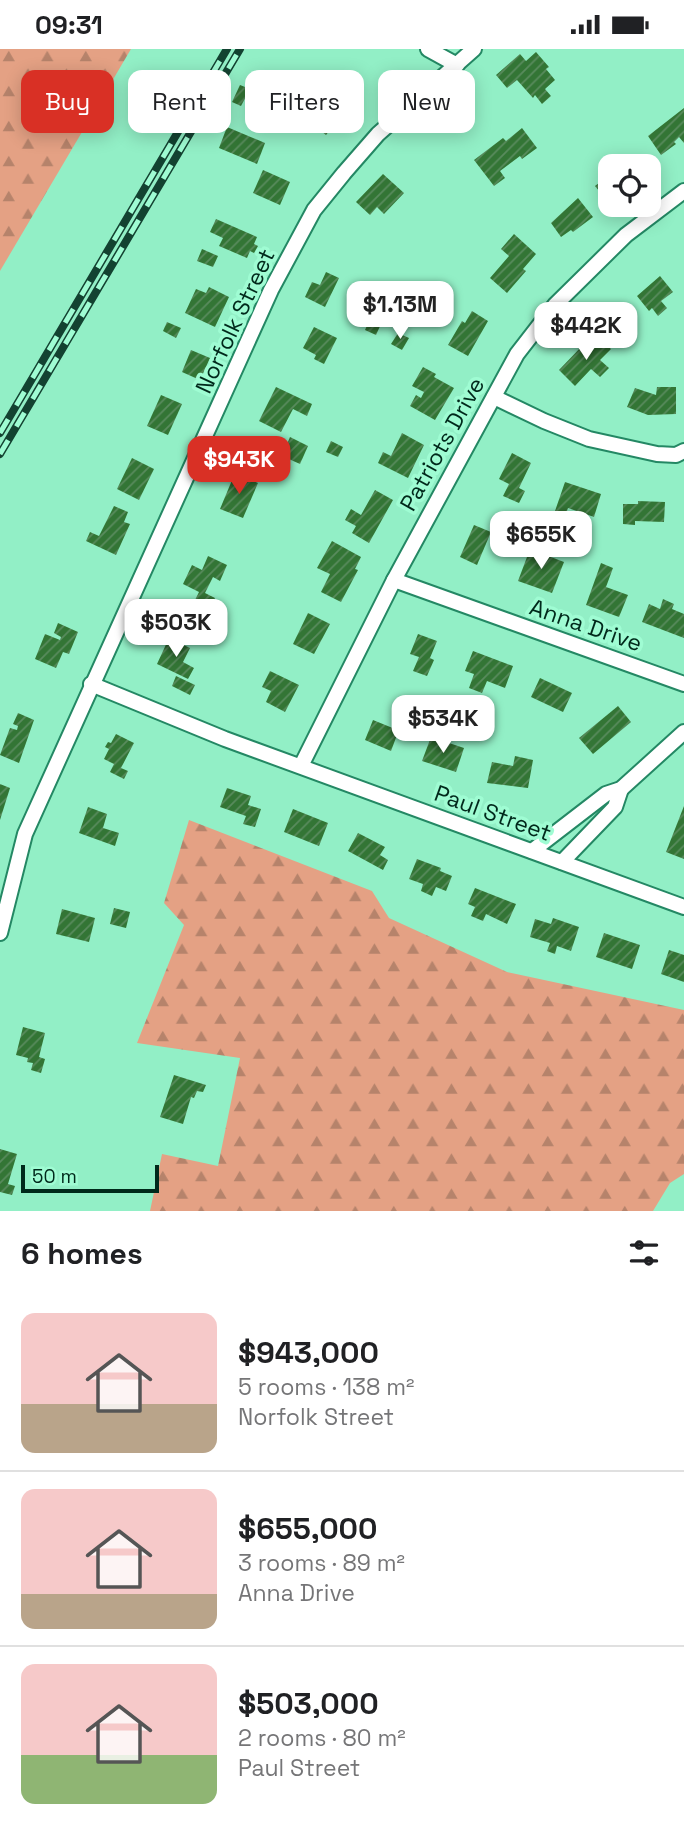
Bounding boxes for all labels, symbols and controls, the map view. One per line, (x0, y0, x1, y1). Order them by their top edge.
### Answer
text: 09:31 (35, 8, 103, 42)
chip: Buy (21, 70, 114, 133)
chip: Rent (128, 70, 231, 133)
chip: Filters (245, 70, 364, 133)
chip: New (378, 70, 475, 133)
map controls (598, 154, 661, 217)
button: locate (598, 154, 661, 217)
street label: Norfolk Street (188, 244, 282, 398)
pin: $1.13M (343, 281, 457, 341)
text: $1.13M (363, 289, 437, 319)
pin: $442K (537, 303, 635, 362)
text: $442K (550, 310, 622, 340)
street label: Patriots Drive (393, 372, 491, 516)
pin: $943K (190, 437, 288, 496)
text: $943K (203, 444, 275, 474)
pin: $655K (492, 511, 590, 571)
text: $655K (506, 519, 576, 549)
street label: Anna Drive (526, 592, 646, 658)
pin: $503K (127, 599, 225, 659)
text: $503K (140, 607, 212, 637)
pin: $534K (394, 695, 492, 755)
text: $534K (408, 703, 478, 733)
street label: Paul Street (430, 778, 556, 848)
scale bar (21, 1162, 159, 1194)
text: 50 m (32, 1164, 77, 1189)
text: 6 homes (21, 1234, 143, 1273)
icon: filters (625, 1234, 663, 1272)
text: $943,000 (238, 1333, 379, 1372)
icon: home (77, 1341, 161, 1425)
text: 5 rooms · 138 m² (238, 1372, 414, 1402)
text: Norfolk Street (238, 1402, 394, 1432)
text: $655,000 (238, 1509, 378, 1548)
icon: home (77, 1517, 161, 1601)
text: 3 rooms · 89 m² (238, 1548, 405, 1578)
text: Anna Drive (238, 1578, 355, 1608)
text: $503,000 (238, 1684, 379, 1723)
icon: home (77, 1692, 161, 1776)
text: 2 rooms · 80 m² (238, 1723, 406, 1753)
text: Paul Street (238, 1753, 360, 1783)

